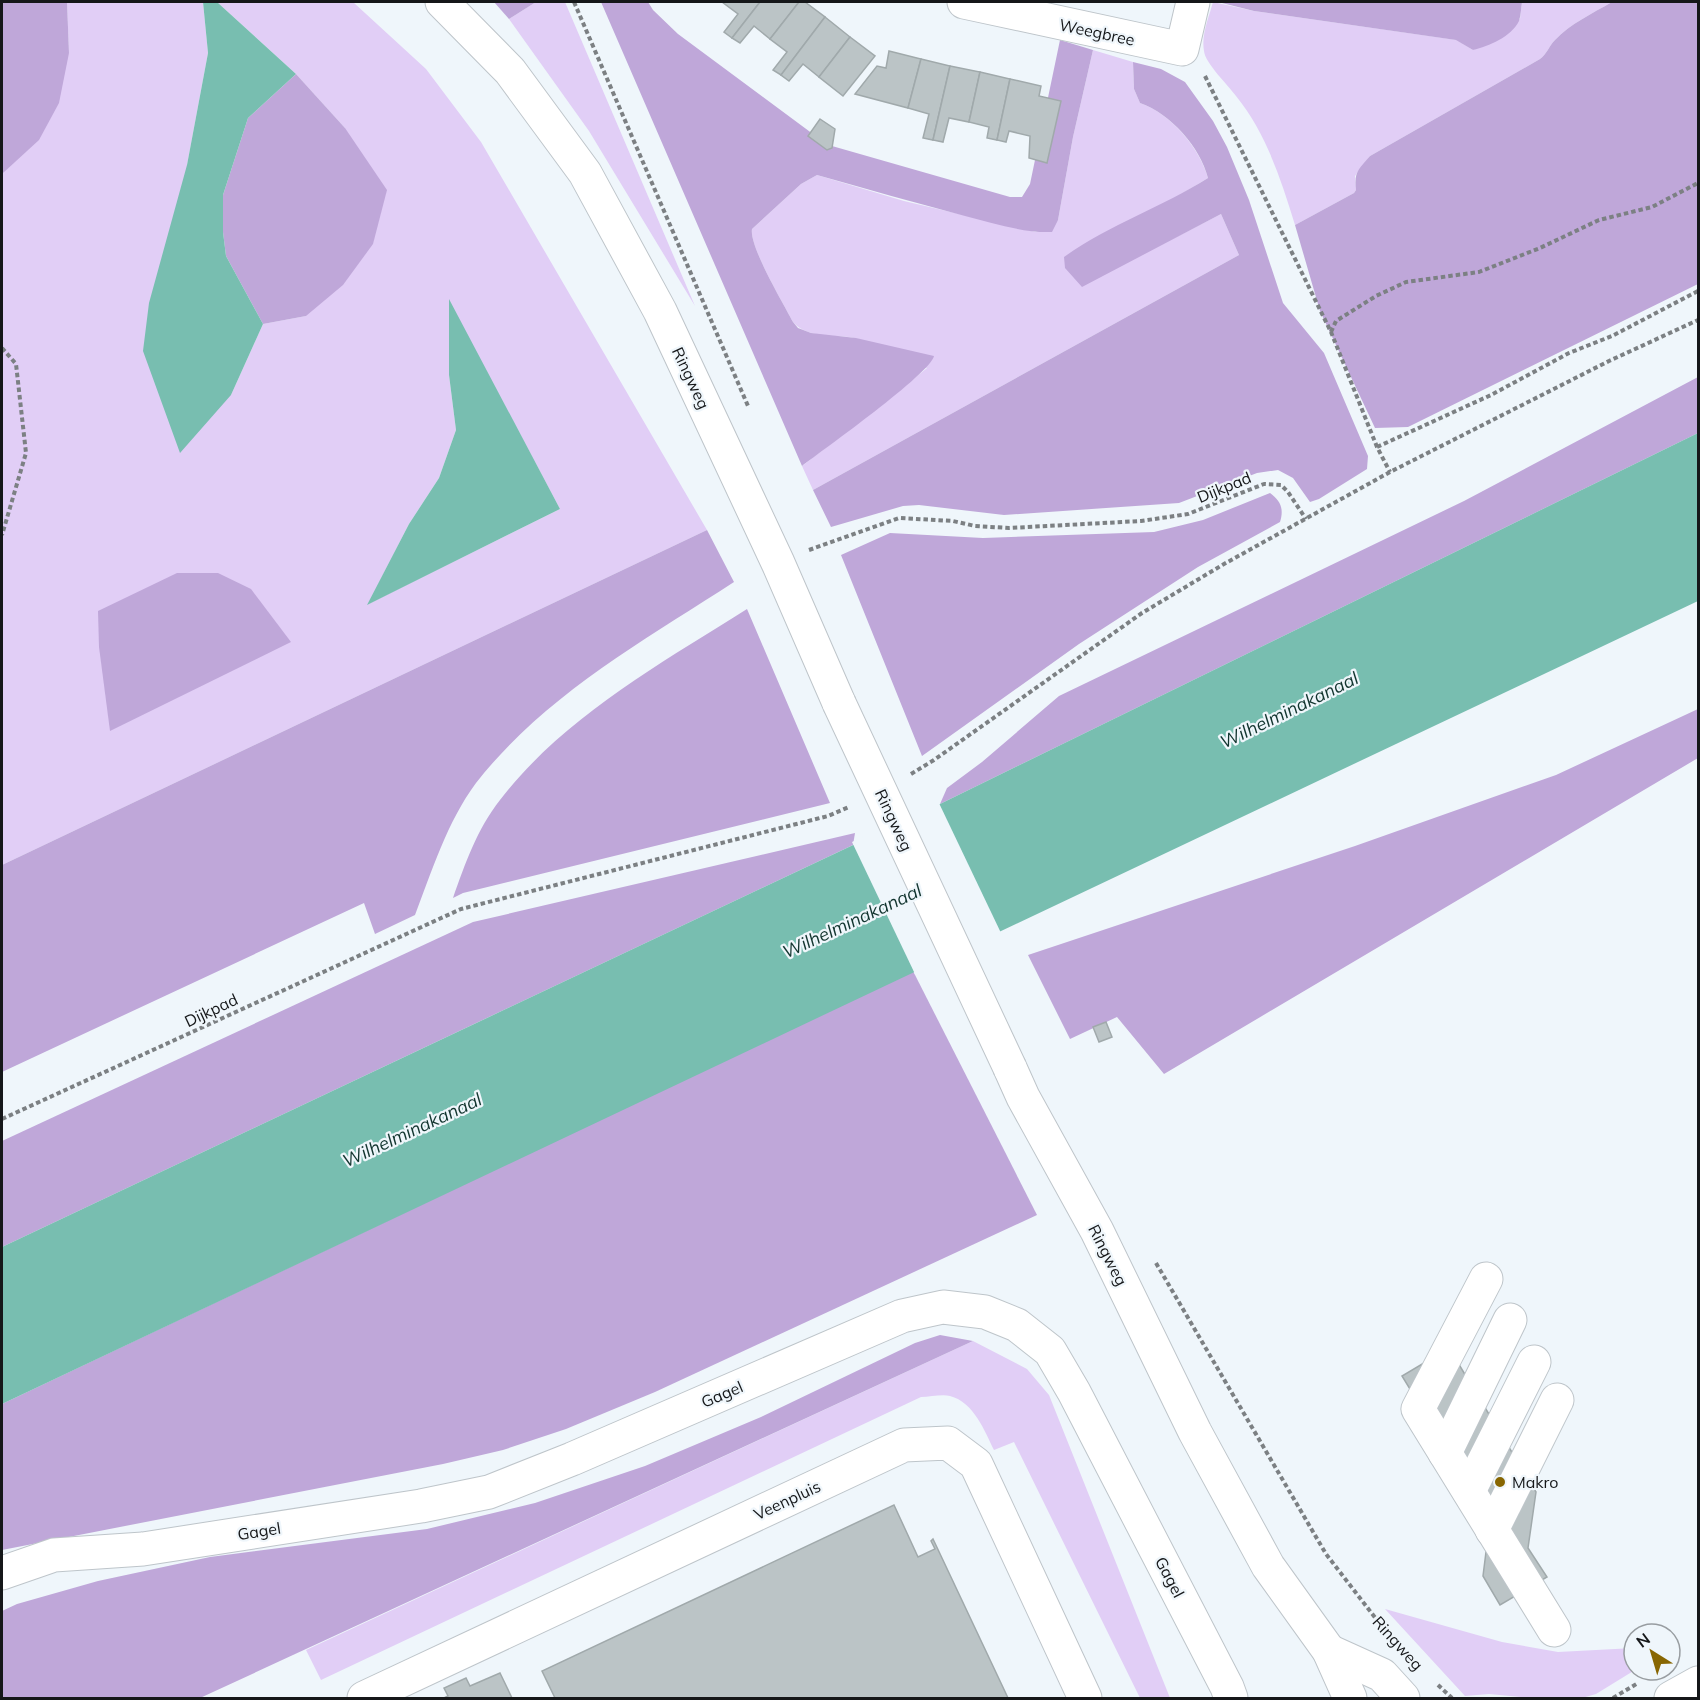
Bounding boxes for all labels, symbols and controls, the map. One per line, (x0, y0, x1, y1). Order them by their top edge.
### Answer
street label: Weegbree (1057, 14, 1137, 50)
street label: Ringweg (668, 344, 714, 412)
street label: Dijkpad (1194, 467, 1254, 507)
water label: Wilhelminakanaal (1216, 666, 1363, 753)
street label: Ringweg (871, 786, 917, 854)
water label: Wilhelminakanaal (779, 878, 926, 963)
street label: Dijkpad (181, 989, 241, 1031)
water label: Wilhelminakanaal (339, 1087, 486, 1172)
street label: Ringweg (1084, 1221, 1132, 1289)
street label: Gagel (698, 1376, 746, 1412)
place label: Makro (1512, 1472, 1558, 1492)
marker: Makro (1493, 1475, 1507, 1489)
street label: Veenpluis (750, 1476, 824, 1524)
street label: Gagel (236, 1518, 282, 1544)
street label: Gagel (1151, 1553, 1189, 1601)
street label: Ringweg (1368, 1612, 1428, 1674)
north arrow (1622, 1622, 1682, 1682)
text: N (1632, 1628, 1654, 1652)

